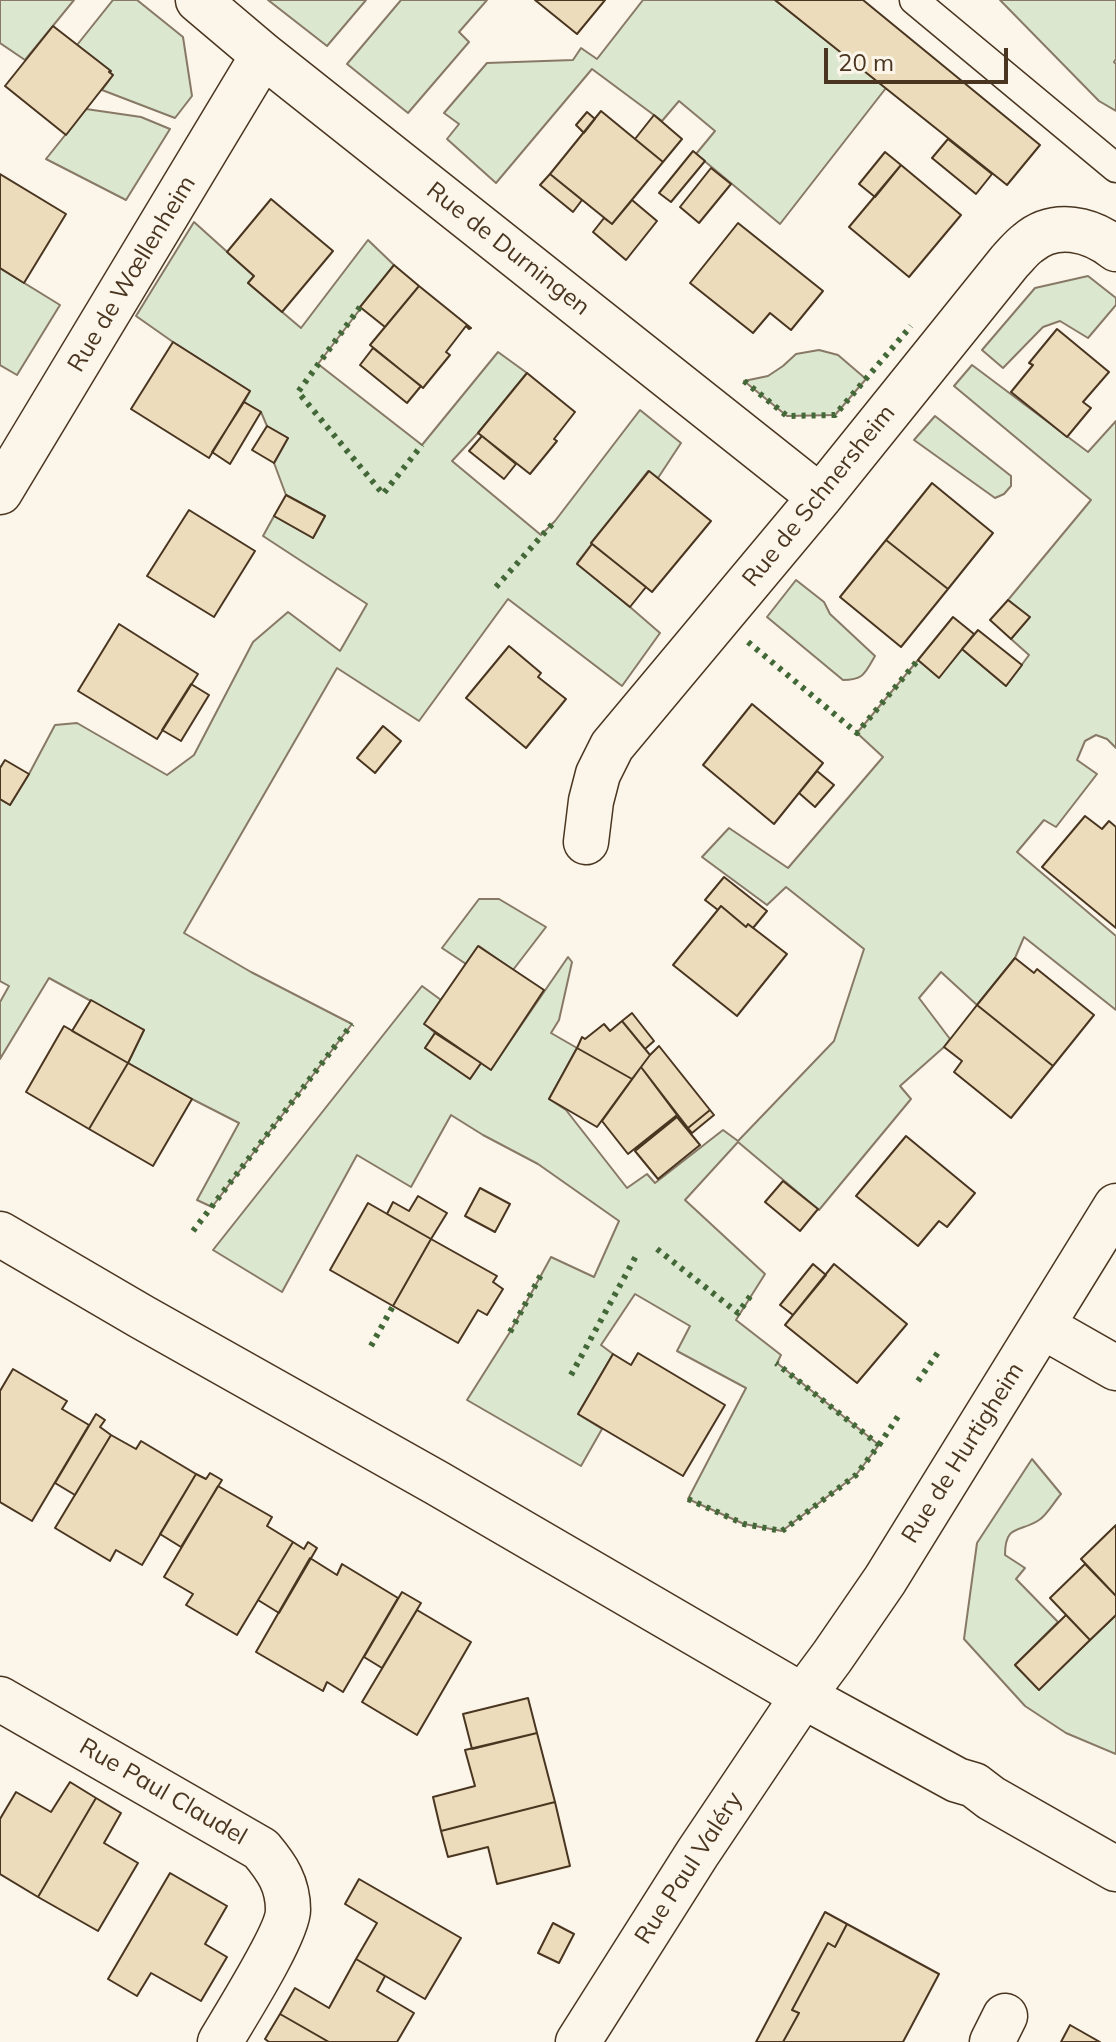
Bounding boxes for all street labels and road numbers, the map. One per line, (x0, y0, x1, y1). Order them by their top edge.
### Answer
street label: Rue de Wœllenheim (62, 171, 202, 377)
street label: Rue de Durningen (421, 176, 595, 322)
street label: Rue de Schnersheim (737, 399, 901, 593)
street label: Rue de Hurtigheim (896, 1357, 1030, 1549)
street label: Rue Paul Claudel (74, 1732, 252, 1852)
street label: Rue Paul Valéry (629, 1786, 749, 1950)

